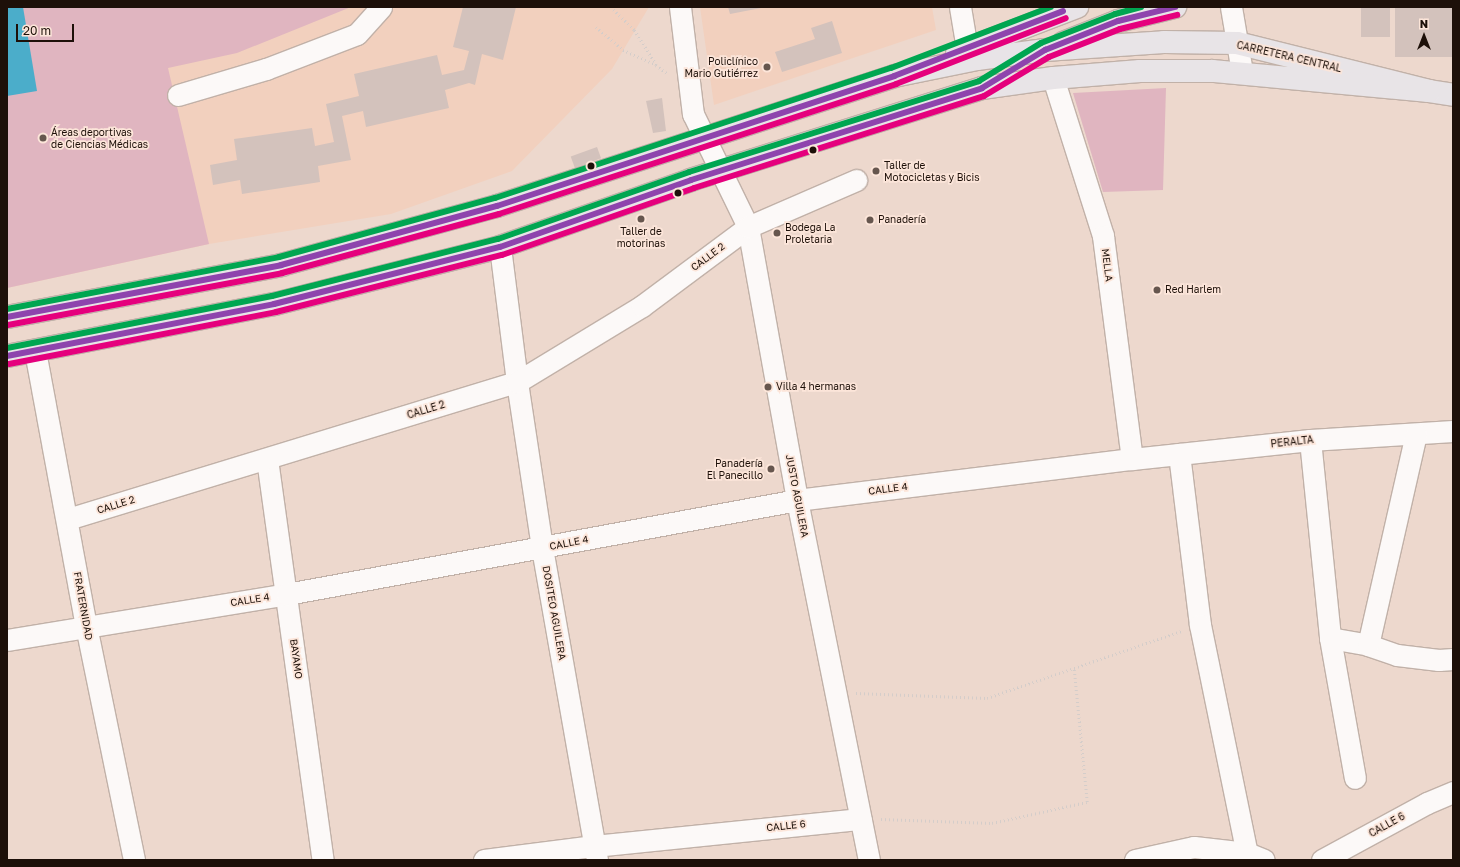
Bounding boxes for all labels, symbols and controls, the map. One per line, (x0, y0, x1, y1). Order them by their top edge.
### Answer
scale bar (18, 16, 76, 42)
north arrow (1404, 16, 1444, 56)
text: N (1420, 17, 1428, 30)
text: 20 m (23, 23, 51, 38)
street label: CARRETERA CENTRAL (1235, 39, 1343, 75)
place label: Policlínico Mario Gutiérrez (684, 55, 758, 78)
marker: Policlínico Mario Gutiérrez (761, 61, 773, 73)
place label: Áreas deportivas de Ciencias Médicas (51, 126, 148, 150)
marker: Áreas deportivas de Ciencias Médicas (38, 133, 48, 143)
unlabelled marker (808, 145, 818, 155)
place label: Taller de Motocicletas y Bicis (884, 159, 979, 182)
unlabelled marker (586, 161, 596, 171)
marker: Taller de Motocicletas y Bicis (871, 166, 881, 176)
unlabelled marker (673, 188, 683, 198)
marker: Taller de motorinas (636, 214, 646, 224)
place label: Panadería (878, 214, 926, 226)
marker: Panadería (865, 215, 875, 225)
place label: Bodega La Proletaria (785, 221, 835, 244)
place label: Taller de motorinas (617, 225, 665, 248)
marker: Bodega La Proletaria (772, 228, 782, 238)
street label: CALLE 2 (689, 240, 727, 274)
street label: MELLA (1099, 248, 1115, 282)
place label: Red Harlem (1165, 284, 1221, 296)
marker: Red Harlem (1152, 285, 1162, 295)
place label: Villa 4 hermanas (776, 381, 856, 393)
marker: Villa 4 hermanas (763, 382, 773, 392)
street label: CALLE 2 (406, 399, 446, 421)
street label: PERALTA (1270, 434, 1314, 450)
street label: JUSTO AGUILERA (783, 453, 811, 539)
place label: Panadería El Panecillo (707, 457, 763, 480)
marker: Panadería El Panecillo (766, 464, 776, 474)
street label: CALLE 4 (868, 481, 908, 497)
street label: CALLE 2 (96, 494, 136, 516)
street label: CALLE 4 (549, 533, 589, 553)
street label: DOSITEO AGUILERA (540, 565, 568, 661)
street label: FRATERNIDAD (71, 571, 95, 641)
street label: CALLE 4 (230, 591, 270, 609)
street label: BAYAMO (287, 638, 305, 680)
street label: CALLE 6 (1367, 810, 1407, 840)
street label: CALLE 6 (766, 818, 806, 834)

